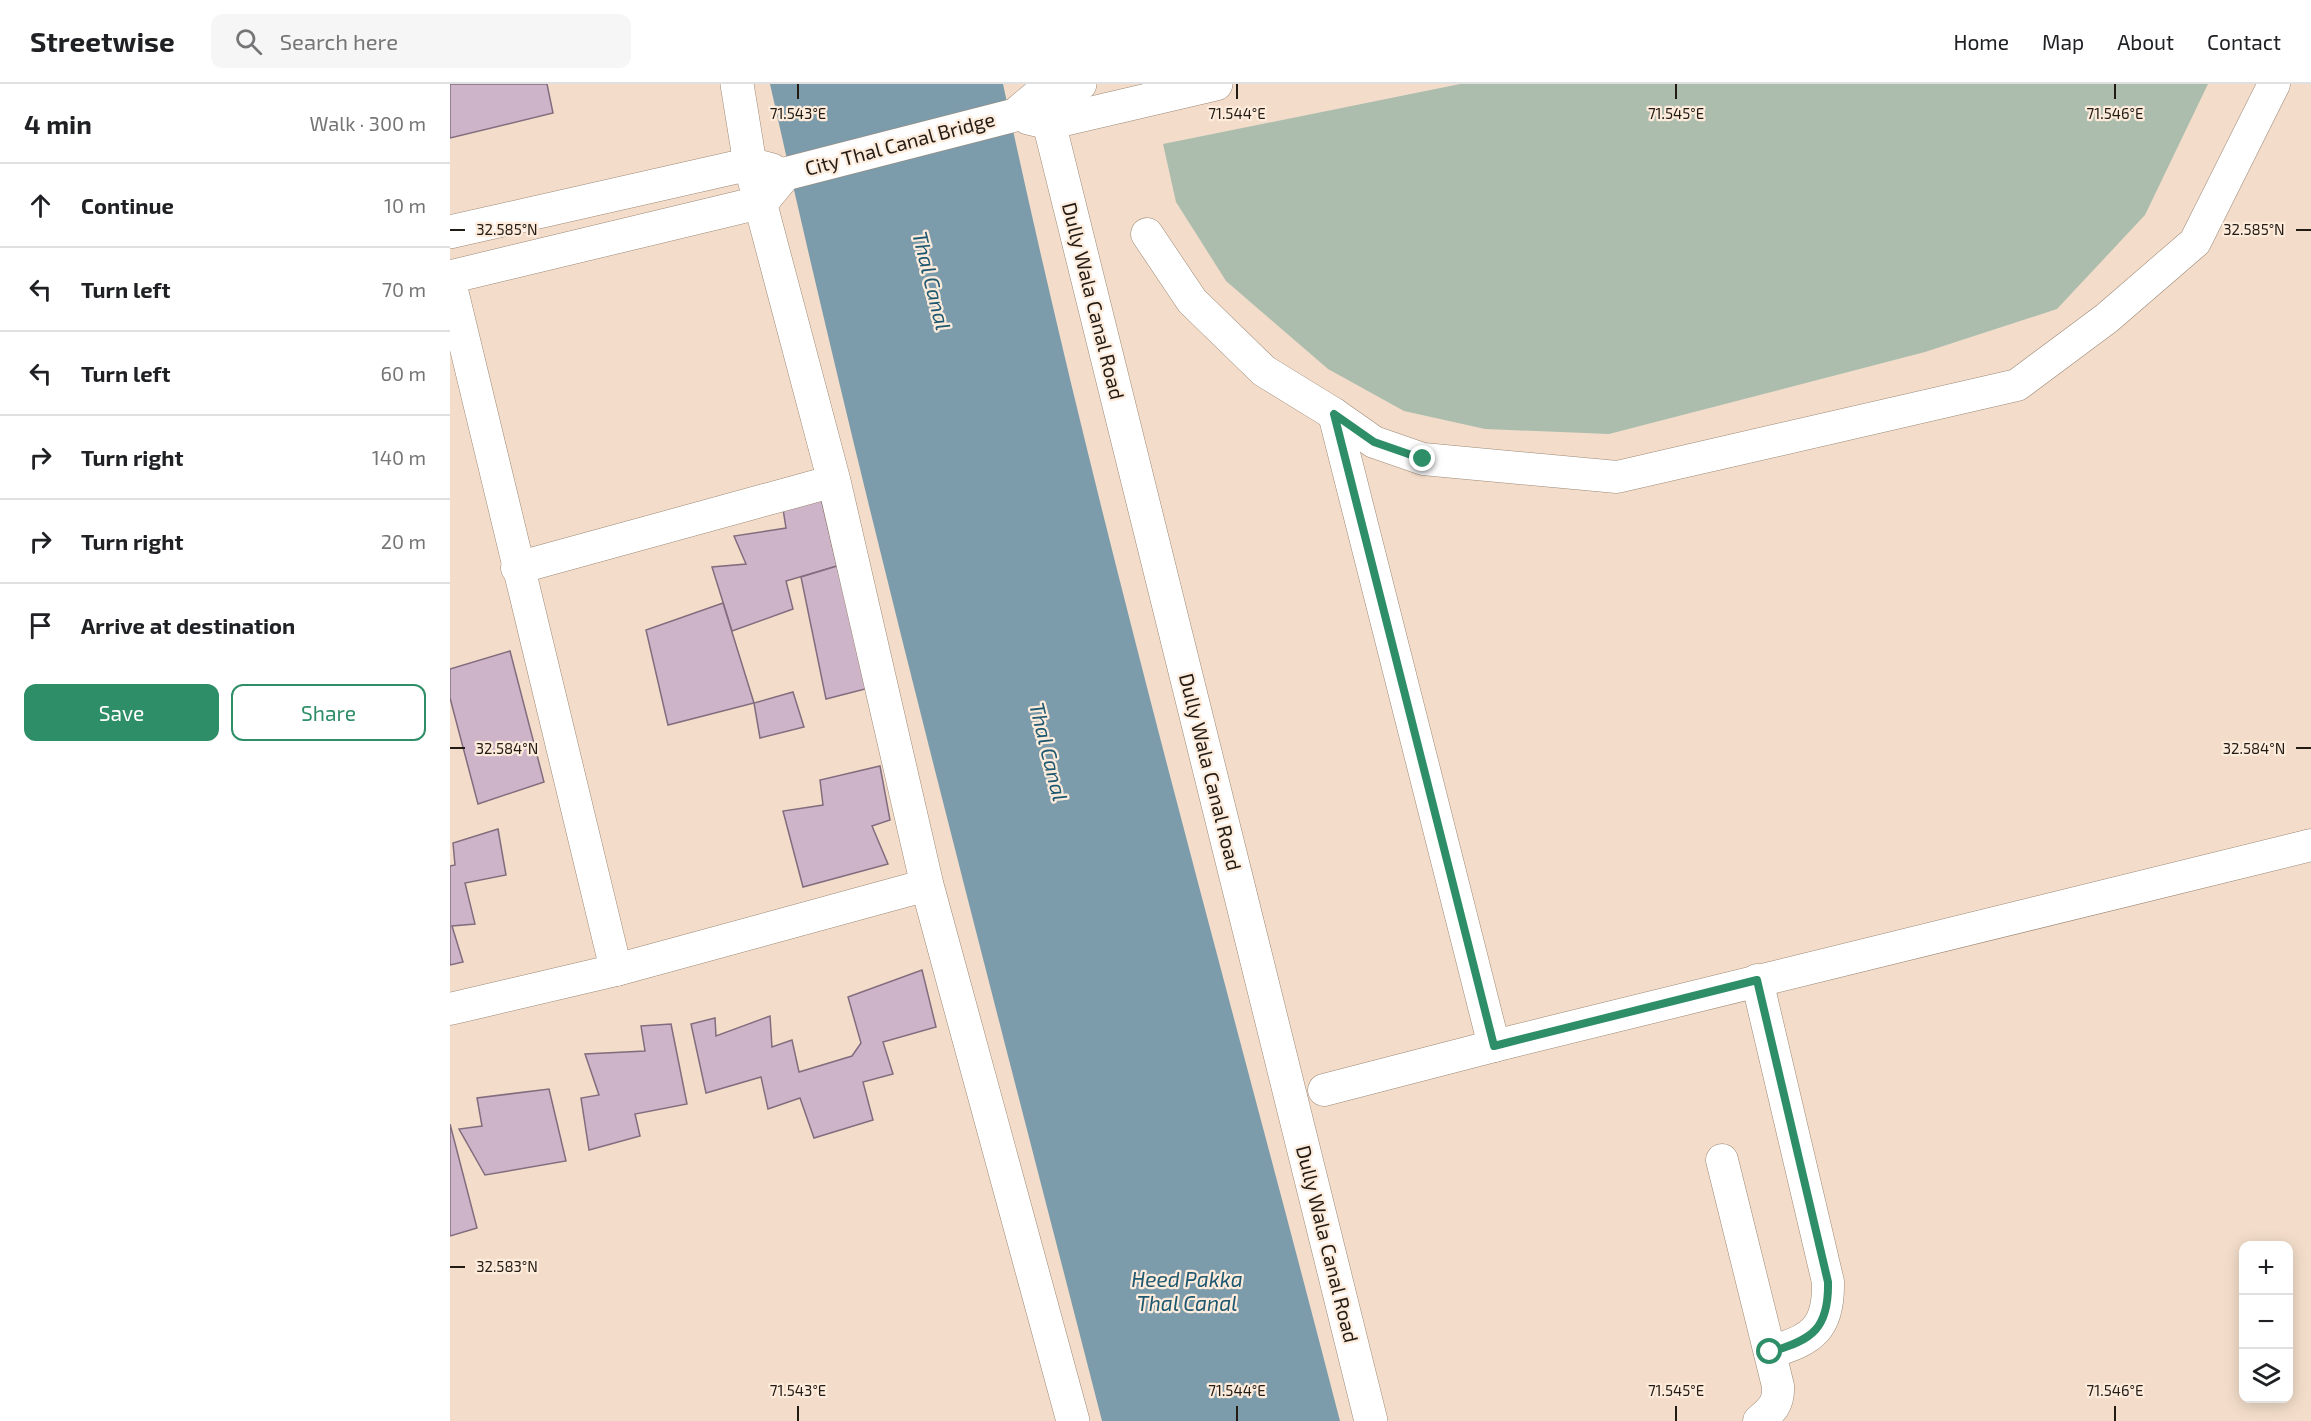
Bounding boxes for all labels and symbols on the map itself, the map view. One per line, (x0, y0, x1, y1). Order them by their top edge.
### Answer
text: 71.543°E (770, 104, 826, 122)
text: 71.544°E (1208, 104, 1266, 122)
text: 71.545°E (1648, 104, 1704, 122)
text: 71.546°E (2087, 104, 2143, 122)
street label: City Thal Canal Bridge (802, 106, 997, 180)
street label: Dully Wala Canal Road (1058, 200, 1130, 402)
text: 32.585°N (476, 220, 538, 238)
text: 32.585°N (2223, 220, 2285, 238)
water label: Thal Canal (908, 229, 957, 332)
route end (1409, 445, 1435, 471)
street label: Dully Wala Canal Road (1175, 671, 1247, 873)
water label: Thal Canal (1025, 700, 1074, 803)
text: 32.584°N (476, 739, 538, 757)
text: 32.584°N (2223, 739, 2285, 757)
street label: Dully Wala Canal Road (1292, 1143, 1364, 1345)
text: 32.583°N (476, 1257, 538, 1275)
water label: Heed Pakka Thal Canal (1131, 1266, 1243, 1315)
route start (1756, 1338, 1782, 1364)
text: 71.543°E (770, 1381, 826, 1399)
text: 71.544°E (1208, 1381, 1266, 1399)
text: 71.545°E (1648, 1381, 1704, 1399)
text: 71.546°E (2087, 1381, 2143, 1399)

